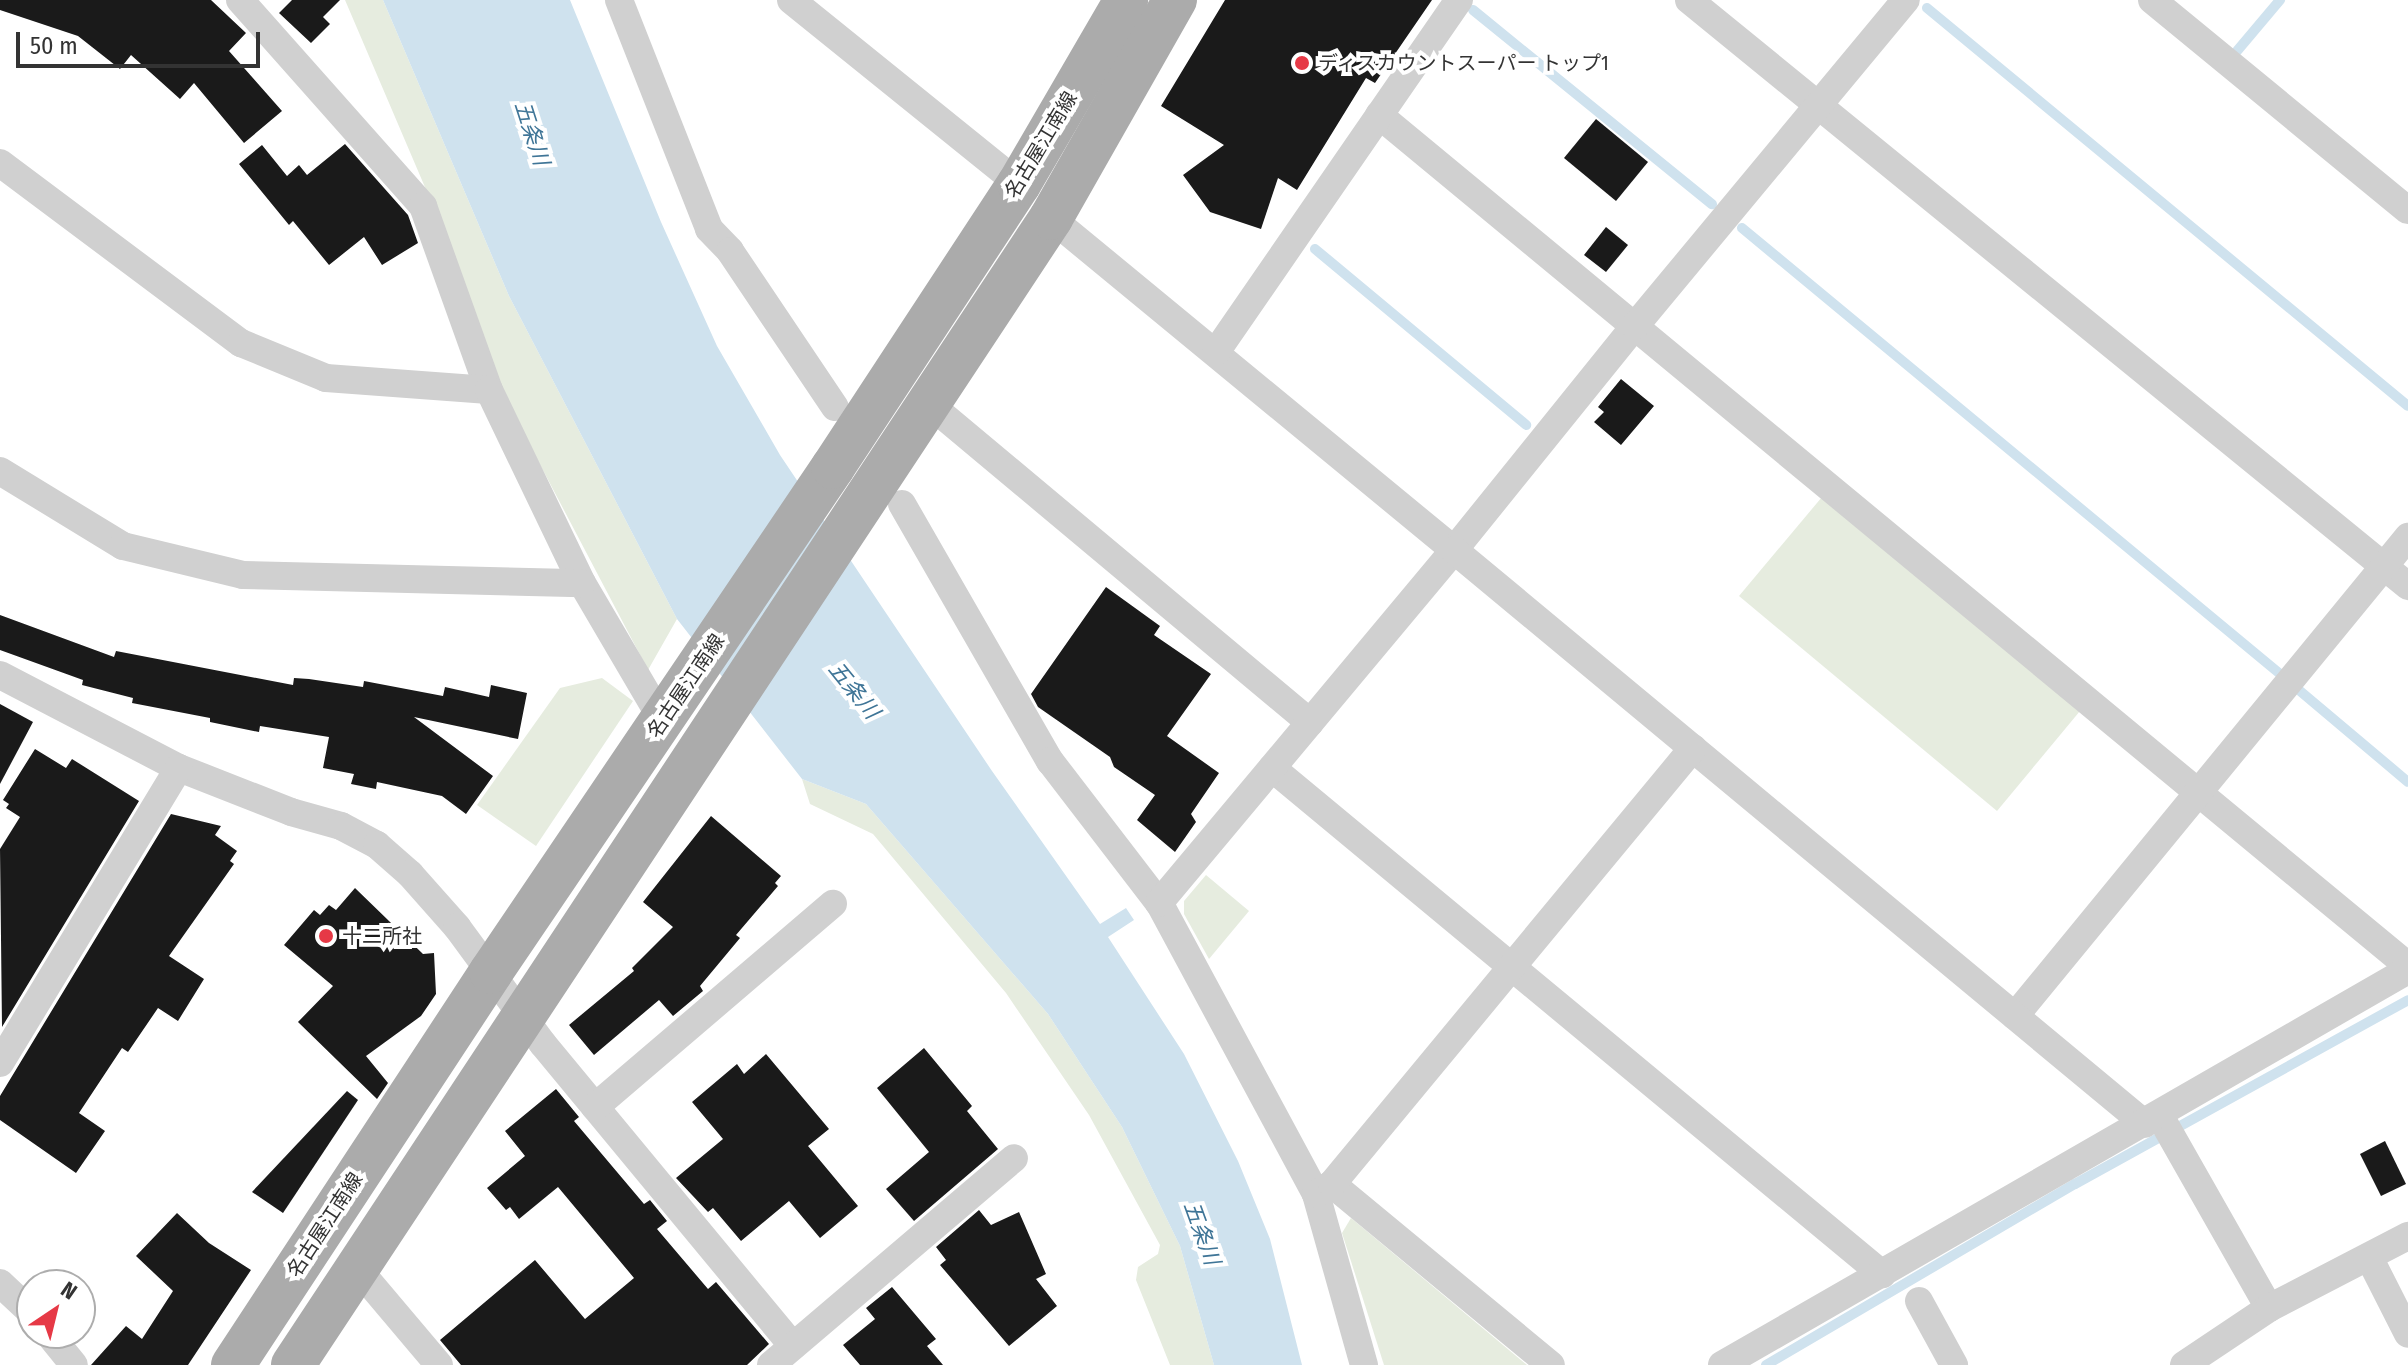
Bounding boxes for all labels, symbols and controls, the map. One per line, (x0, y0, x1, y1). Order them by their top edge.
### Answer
scale bar (20, 16, 264, 66)
text: 50 m (30, 32, 78, 60)
place label: ディスカウントスーパー トップ1 (1318, 51, 1610, 75)
marker: ディスカウントスーパー トップ1 (1293, 54, 1311, 72)
street label: 名古屋江南線 (1000, 87, 1082, 203)
water label: 五条川 (509, 98, 555, 168)
street label: 名古屋江南線 (643, 630, 729, 742)
water label: 五条川 (823, 656, 885, 724)
place label: 十二所社 (342, 924, 422, 948)
marker: 十二所社 (317, 927, 335, 945)
street label: 名古屋江南線 (282, 1168, 368, 1282)
water label: 五条川 (1178, 1197, 1226, 1269)
north arrow (16, 1269, 96, 1349)
text: N (56, 1276, 82, 1305)

